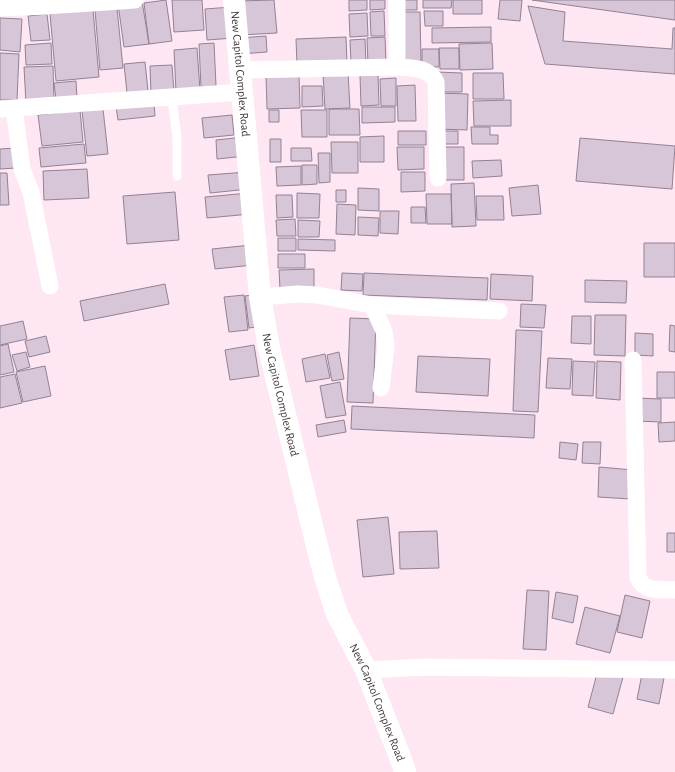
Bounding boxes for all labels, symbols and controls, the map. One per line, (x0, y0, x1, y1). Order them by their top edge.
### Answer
street label: New Capitol Complex Road (229, 10, 252, 137)
street label: New Capitol Complex Road (260, 332, 301, 457)
street label: New Capitol Complex Road (347, 642, 407, 763)

